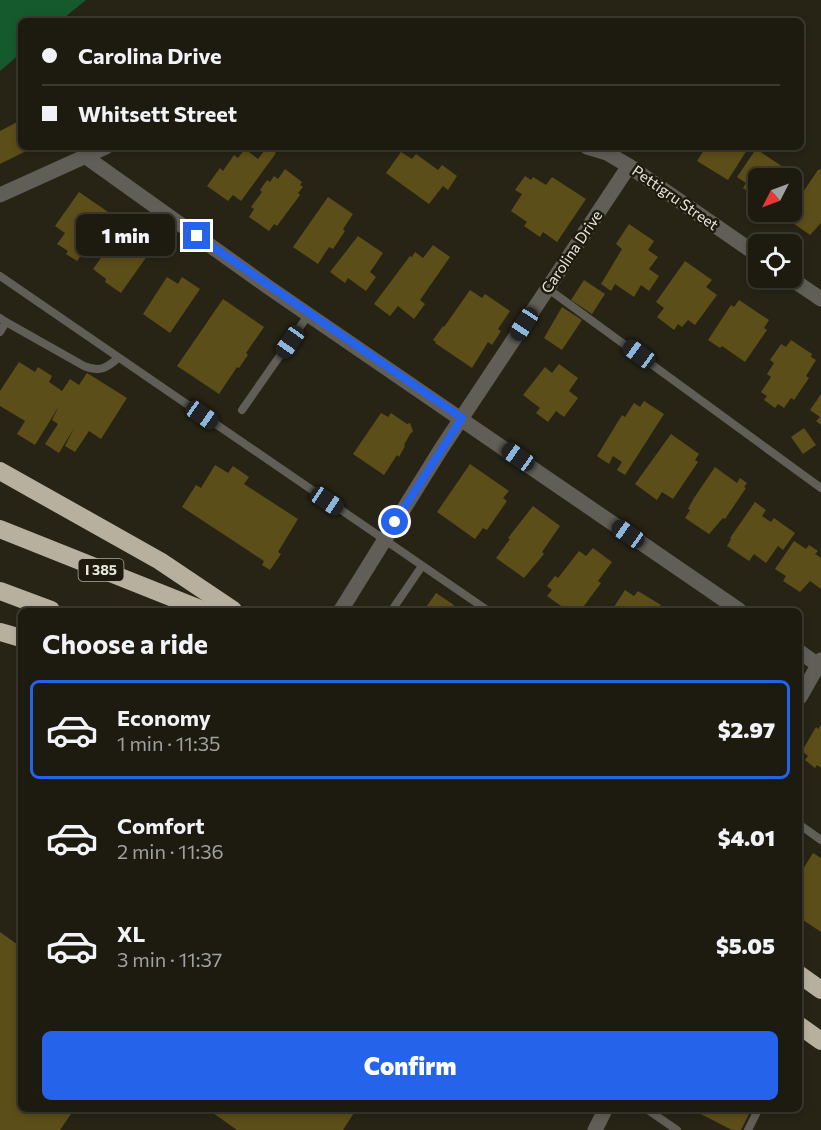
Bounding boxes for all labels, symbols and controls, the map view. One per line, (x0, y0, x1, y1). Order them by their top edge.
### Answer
text: Carolina Drive (78, 42, 222, 69)
text: Whitsett Street (78, 100, 237, 127)
street label: Pettigru Street (629, 161, 722, 233)
north arrow (748, 168, 802, 222)
map controls (748, 168, 802, 288)
street label: Carolina Drive (537, 207, 606, 296)
callout: 1 min (77, 215, 176, 257)
route end (183, 222, 210, 249)
text: 1 min (101, 223, 150, 247)
button: locate (748, 234, 802, 288)
car (507, 304, 541, 344)
car (272, 322, 308, 362)
car (619, 336, 659, 372)
car (182, 397, 222, 433)
car (498, 439, 538, 475)
car (307, 483, 347, 519)
route start (381, 508, 408, 535)
car (608, 516, 648, 552)
road number: I 385 (78, 559, 124, 581)
text: Choose a ride (42, 627, 208, 660)
icon: car (45, 703, 99, 757)
text: Economy (117, 704, 211, 731)
text: $2.97 (718, 716, 775, 743)
text: 1 min · 11:35 (117, 731, 221, 755)
icon: car (45, 811, 99, 865)
text: Comfort (117, 812, 205, 839)
text: $4.01 (718, 824, 775, 851)
text: 2 min · 11:36 (117, 839, 224, 863)
icon: car (45, 919, 99, 973)
text: XL (117, 920, 145, 947)
text: $5.05 (716, 932, 775, 959)
text: 3 min · 11:37 (117, 947, 222, 971)
button: Confirm (42, 1031, 778, 1100)

